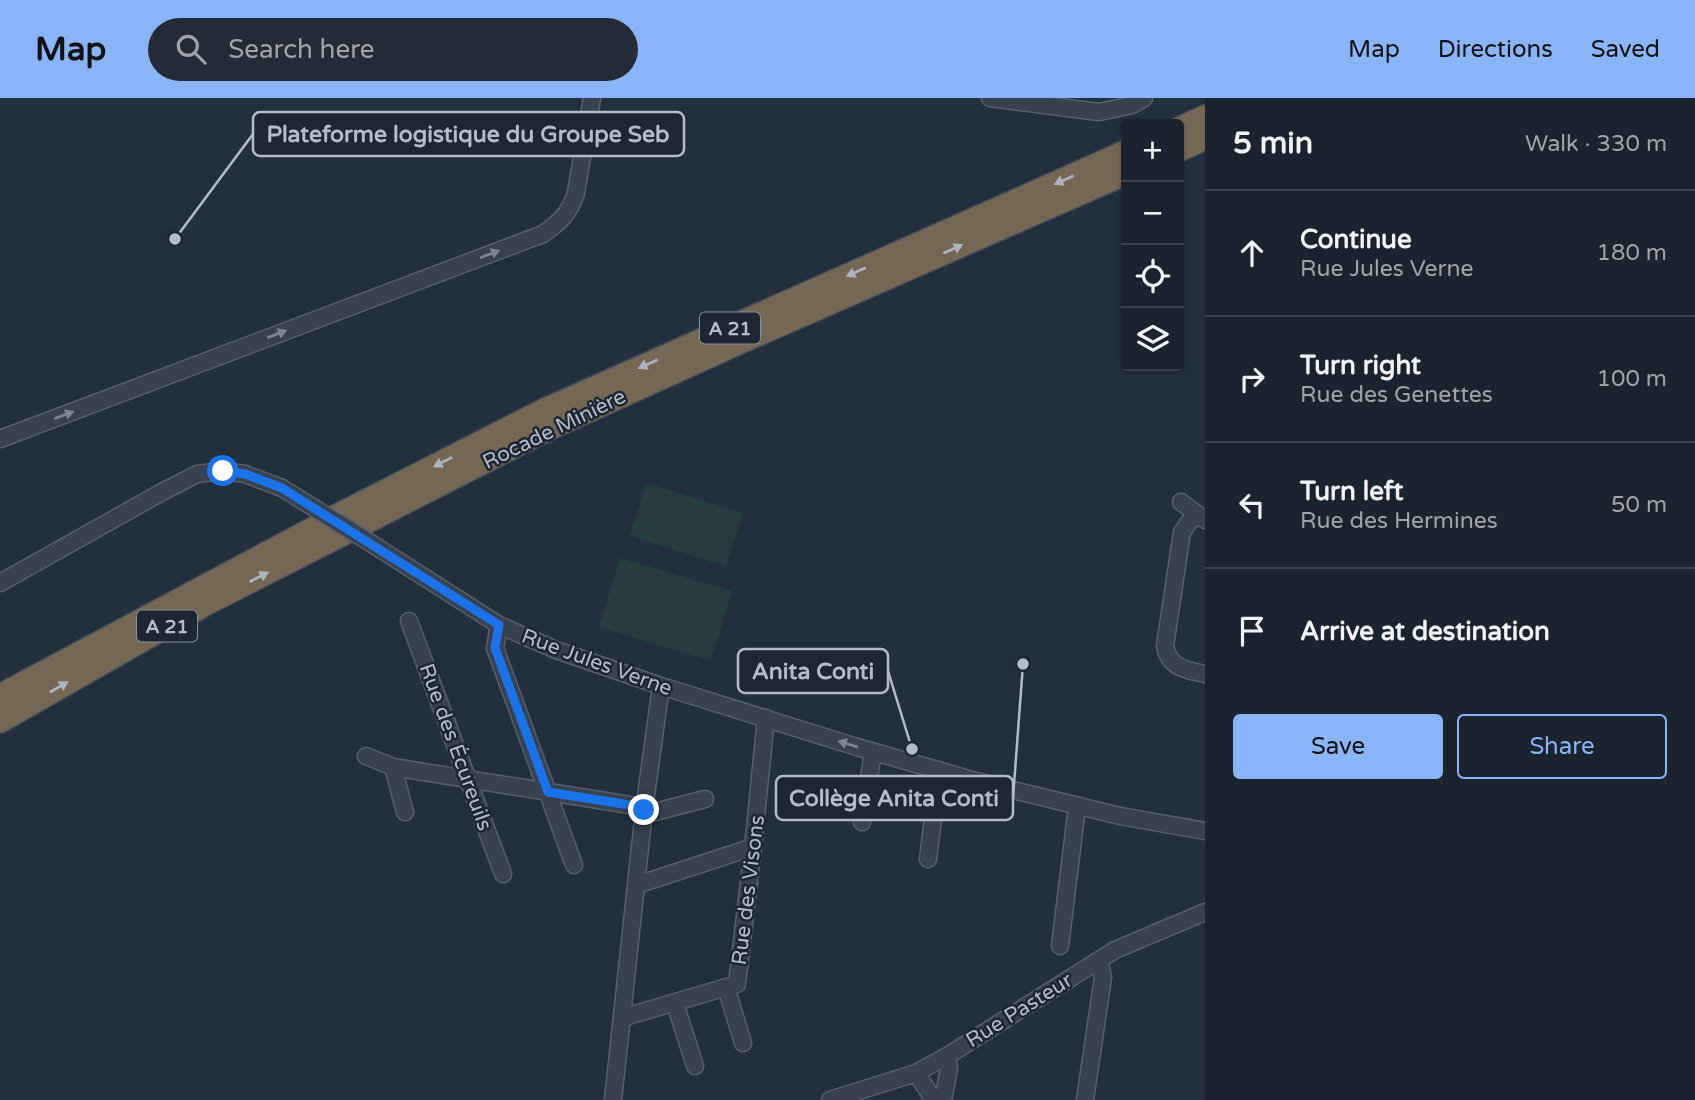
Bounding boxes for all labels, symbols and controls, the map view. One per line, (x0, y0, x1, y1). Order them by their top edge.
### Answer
search box (148, 18, 638, 81)
text: Map (35, 30, 106, 69)
icon: search (172, 30, 210, 68)
text: Search here (228, 34, 374, 65)
text: Map (1348, 35, 1400, 64)
text: Directions (1438, 35, 1553, 64)
text: Saved (1591, 35, 1660, 64)
callout: Plateforme logistique du Groupe Seb (253, 112, 684, 156)
map controls (1121, 119, 1184, 371)
button: + (1121, 119, 1184, 182)
text: Plateforme logistique du Groupe Seb (267, 121, 669, 149)
text: 5 min (1233, 125, 1313, 162)
text: Walk · 330 m (1525, 130, 1667, 158)
one-way arrow (1054, 174, 1074, 186)
button: − (1121, 182, 1184, 245)
text: Continue (1300, 224, 1412, 255)
icon: ahead (1233, 234, 1271, 272)
text: 180 m (1597, 239, 1667, 267)
one-way arrow (943, 243, 963, 255)
button: locate (1121, 245, 1184, 308)
one-way arrow (479, 248, 500, 259)
text: Rue Jules Verne (1300, 255, 1473, 283)
one-way arrow (846, 266, 866, 278)
button: layers (1121, 308, 1184, 371)
road number: A 21 (700, 312, 760, 344)
one-way arrow (266, 329, 287, 340)
text: Turn right (1300, 350, 1421, 381)
one-way arrow (638, 358, 658, 370)
icon: right (1233, 360, 1271, 398)
text: 100 m (1597, 365, 1667, 393)
text: Rue des Genettes (1300, 381, 1493, 409)
street label: Rocade Minière (479, 384, 630, 475)
one-way arrow (53, 409, 74, 420)
route start (207, 455, 238, 486)
one-way arrow (433, 457, 453, 468)
text: Turn left (1300, 476, 1403, 507)
icon: left (1233, 486, 1271, 524)
text: 50 m (1611, 491, 1667, 519)
text: Rue des Hermines (1300, 507, 1498, 535)
one-way arrow (249, 572, 269, 583)
road number: A 21 (137, 610, 197, 642)
icon: arrive (1233, 612, 1271, 650)
text: Arrive at destination (1300, 616, 1550, 647)
street label: Rue Jules Verne (518, 624, 676, 701)
callout: Anita Conti (738, 649, 888, 693)
text: Anita Conti (752, 658, 874, 686)
street label: Rue des Écureuils (414, 660, 497, 834)
one-way arrow (50, 681, 69, 693)
button: Save (1233, 714, 1443, 779)
button: Share (1457, 714, 1667, 779)
one-way arrow (838, 738, 859, 749)
callout: Collège Anita Conti (776, 776, 1013, 820)
text: Collège Anita Conti (789, 785, 999, 813)
route end (628, 794, 659, 825)
street label: Rue des Visons (727, 814, 770, 967)
street label: Rue Pasteur (961, 968, 1077, 1053)

